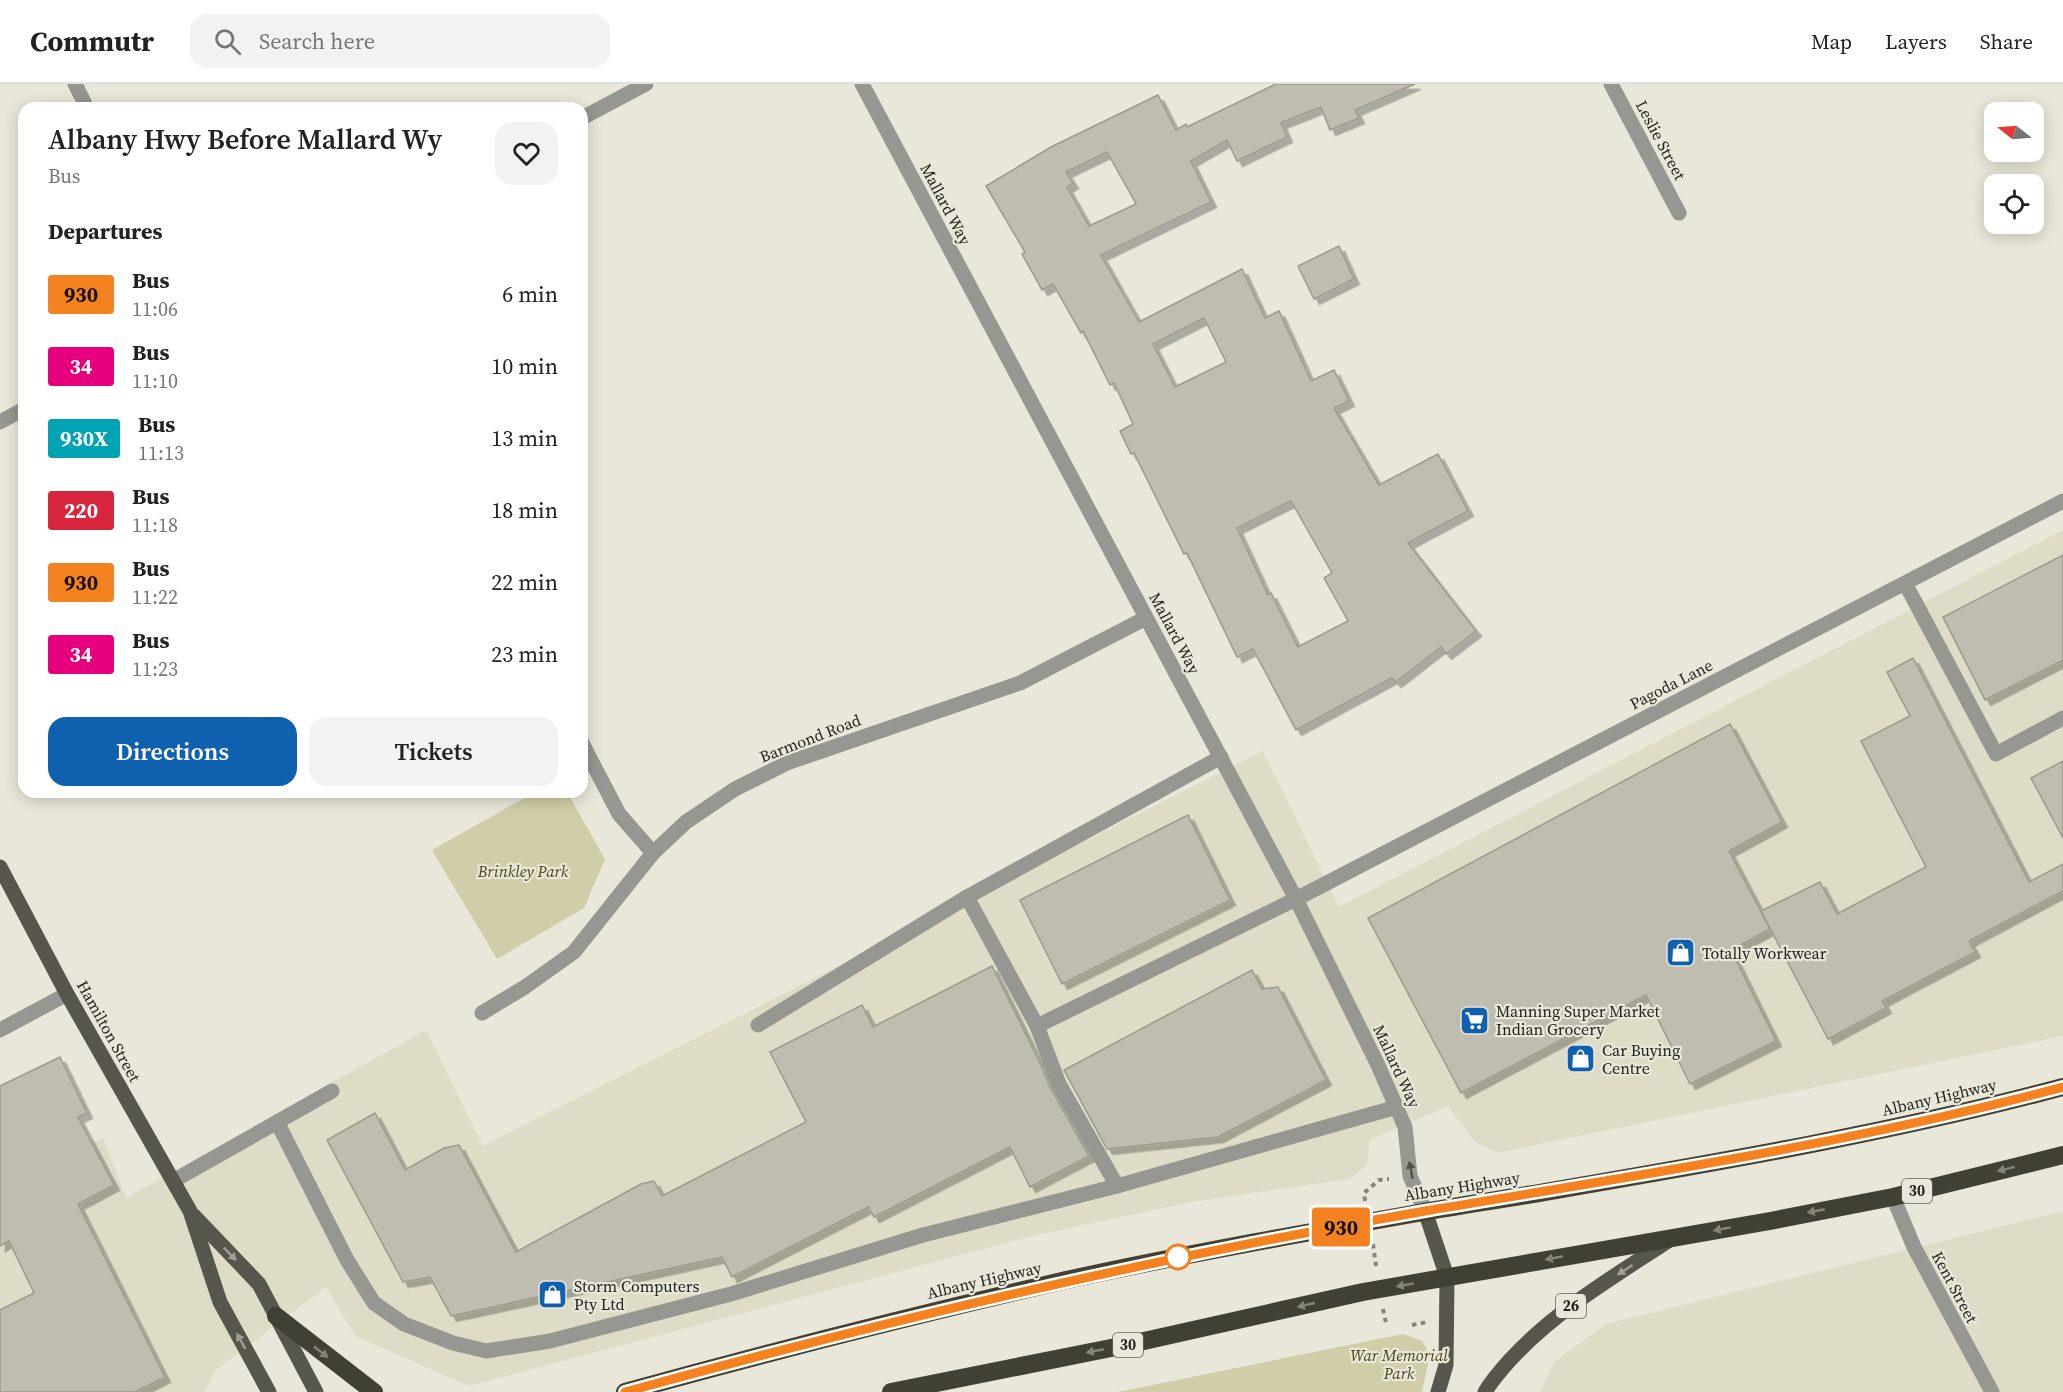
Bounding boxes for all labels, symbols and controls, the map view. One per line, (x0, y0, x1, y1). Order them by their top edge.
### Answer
search box (190, 14, 610, 68)
text: Commutr (30, 22, 154, 60)
icon: search (211, 25, 244, 58)
text: Search here (259, 26, 375, 56)
text: Map (1811, 27, 1852, 56)
text: Layers (1885, 27, 1947, 56)
text: Share (1980, 27, 2033, 56)
street label: Leslie Street (1631, 96, 1692, 184)
north arrow (1984, 102, 2044, 162)
map controls (1984, 102, 2044, 234)
text: Albany Hwy Before Mallard Wy (48, 120, 442, 158)
button: heart (495, 122, 558, 185)
street label: Mallard Way (915, 160, 977, 249)
text: Bus (48, 162, 81, 190)
button: locate (1984, 174, 2044, 234)
text: Departures (48, 216, 162, 246)
text: Bus (132, 265, 169, 295)
text: 6 min (502, 279, 558, 309)
text: 930 (64, 280, 98, 309)
text: 11:06 (132, 295, 178, 323)
text: Bus (132, 337, 169, 367)
text: 10 min (491, 351, 558, 381)
text: 34 (70, 352, 92, 381)
text: 11:10 (132, 367, 178, 395)
text: Bus (138, 409, 175, 439)
text: 13 min (491, 423, 558, 453)
text: 930X (60, 424, 108, 453)
text: 11:13 (138, 439, 184, 467)
text: Bus (132, 481, 169, 511)
text: 18 min (491, 495, 558, 525)
text: 220 (64, 496, 98, 525)
text: 11:18 (132, 511, 178, 539)
text: Bus (132, 553, 169, 583)
text: 22 min (491, 567, 558, 597)
text: 930 (64, 568, 98, 597)
text: 11:22 (132, 583, 178, 611)
street label: Mallard Way (1144, 589, 1206, 678)
text: Bus (132, 625, 169, 655)
text: 23 min (491, 639, 558, 669)
text: 34 (70, 640, 92, 669)
street label: Pagoda Lane (1626, 654, 1716, 714)
text: 11:23 (132, 655, 178, 683)
street label: Barmond Road (756, 709, 864, 767)
button: Directions (48, 717, 297, 786)
button: Tickets (309, 717, 558, 786)
park label: Brinkley Park (477, 860, 569, 882)
shop icon: Totally Workwear (1665, 937, 1697, 969)
place label: Totally Workwear (1702, 942, 1827, 964)
street label: Hamilton Street (72, 976, 146, 1086)
place label: Manning Super Market Indian Grocery (1496, 1000, 1661, 1040)
supermarket icon: Manning Super Market Indian Grocery (1459, 1004, 1491, 1036)
street label: Mallard Way (1368, 1021, 1426, 1112)
place label: Car Buying Centre (1602, 1039, 1680, 1079)
shop icon: Car Buying Centre (1565, 1043, 1597, 1075)
street label: Albany Highway (1880, 1073, 1999, 1121)
one-way arrow (1406, 1161, 1415, 1180)
one-way arrow (1997, 1165, 2015, 1175)
street label: Albany Highway (1403, 1166, 1522, 1206)
road number: 30 (1902, 1179, 1932, 1203)
one-way arrow (1806, 1207, 1825, 1216)
line badge: 930 (1306, 1208, 1376, 1246)
text: 930 (1324, 1213, 1358, 1242)
one-way arrow (1712, 1225, 1731, 1234)
unlabelled marker (1165, 1244, 1191, 1270)
one-way arrow (223, 1246, 237, 1260)
street label: Kent Street (1927, 1247, 1983, 1327)
one-way arrow (1544, 1254, 1563, 1263)
street label: Albany Highway (925, 1256, 1044, 1304)
one-way arrow (1617, 1264, 1633, 1275)
place label: Storm Computers Pty Ltd (574, 1275, 699, 1315)
shop icon: Storm Computers Pty Ltd (537, 1279, 569, 1311)
one-way arrow (1395, 1280, 1414, 1289)
road number: 26 (1556, 1294, 1586, 1318)
one-way arrow (1296, 1301, 1315, 1310)
one-way arrow (236, 1332, 246, 1349)
road number: 30 (1113, 1333, 1143, 1357)
park label: War Memorial Park (1350, 1344, 1448, 1384)
one-way arrow (314, 1345, 329, 1357)
one-way arrow (1085, 1347, 1104, 1356)

